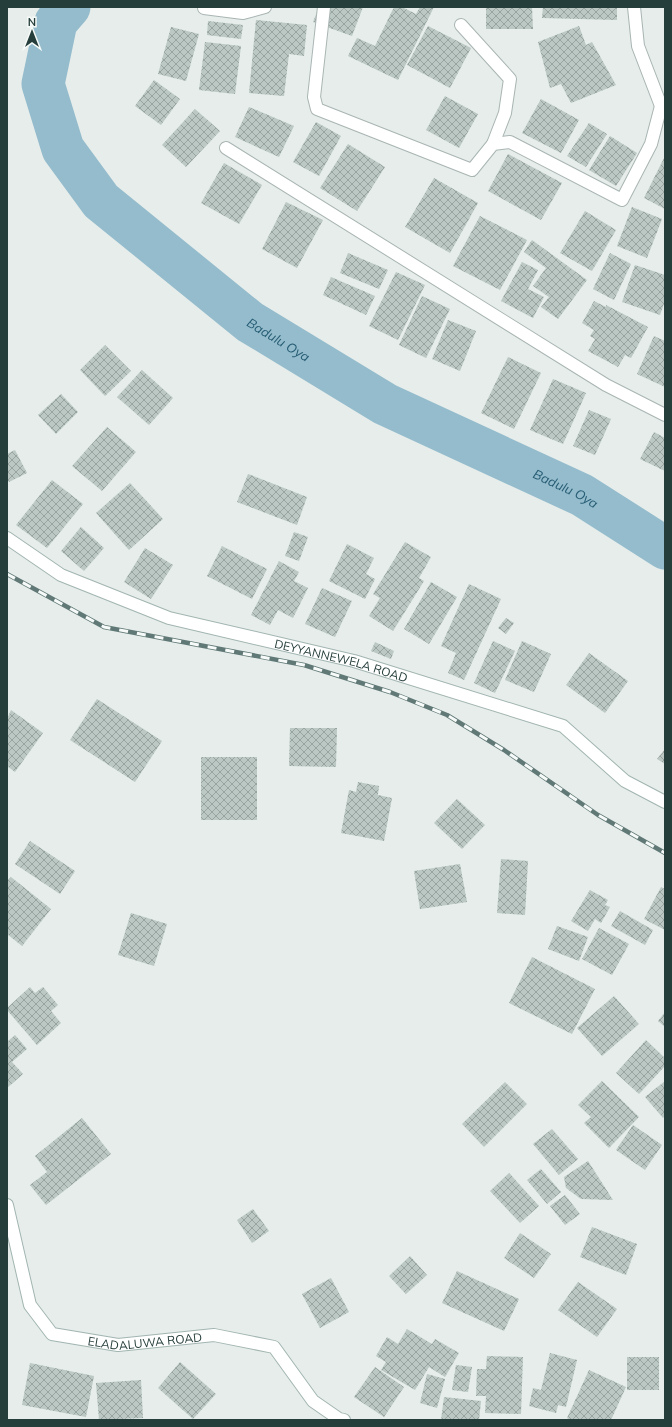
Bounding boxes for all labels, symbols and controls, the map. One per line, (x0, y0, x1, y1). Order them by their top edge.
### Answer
north arrow (12, 12, 52, 52)
text: N (28, 15, 36, 29)
water label: Badulu Oya (244, 314, 313, 365)
water label: Badulu Oya (531, 466, 601, 511)
street label: DEYYANNEWELA ROAD (273, 635, 410, 685)
street label: ELADALUWA ROAD (87, 1329, 203, 1353)

